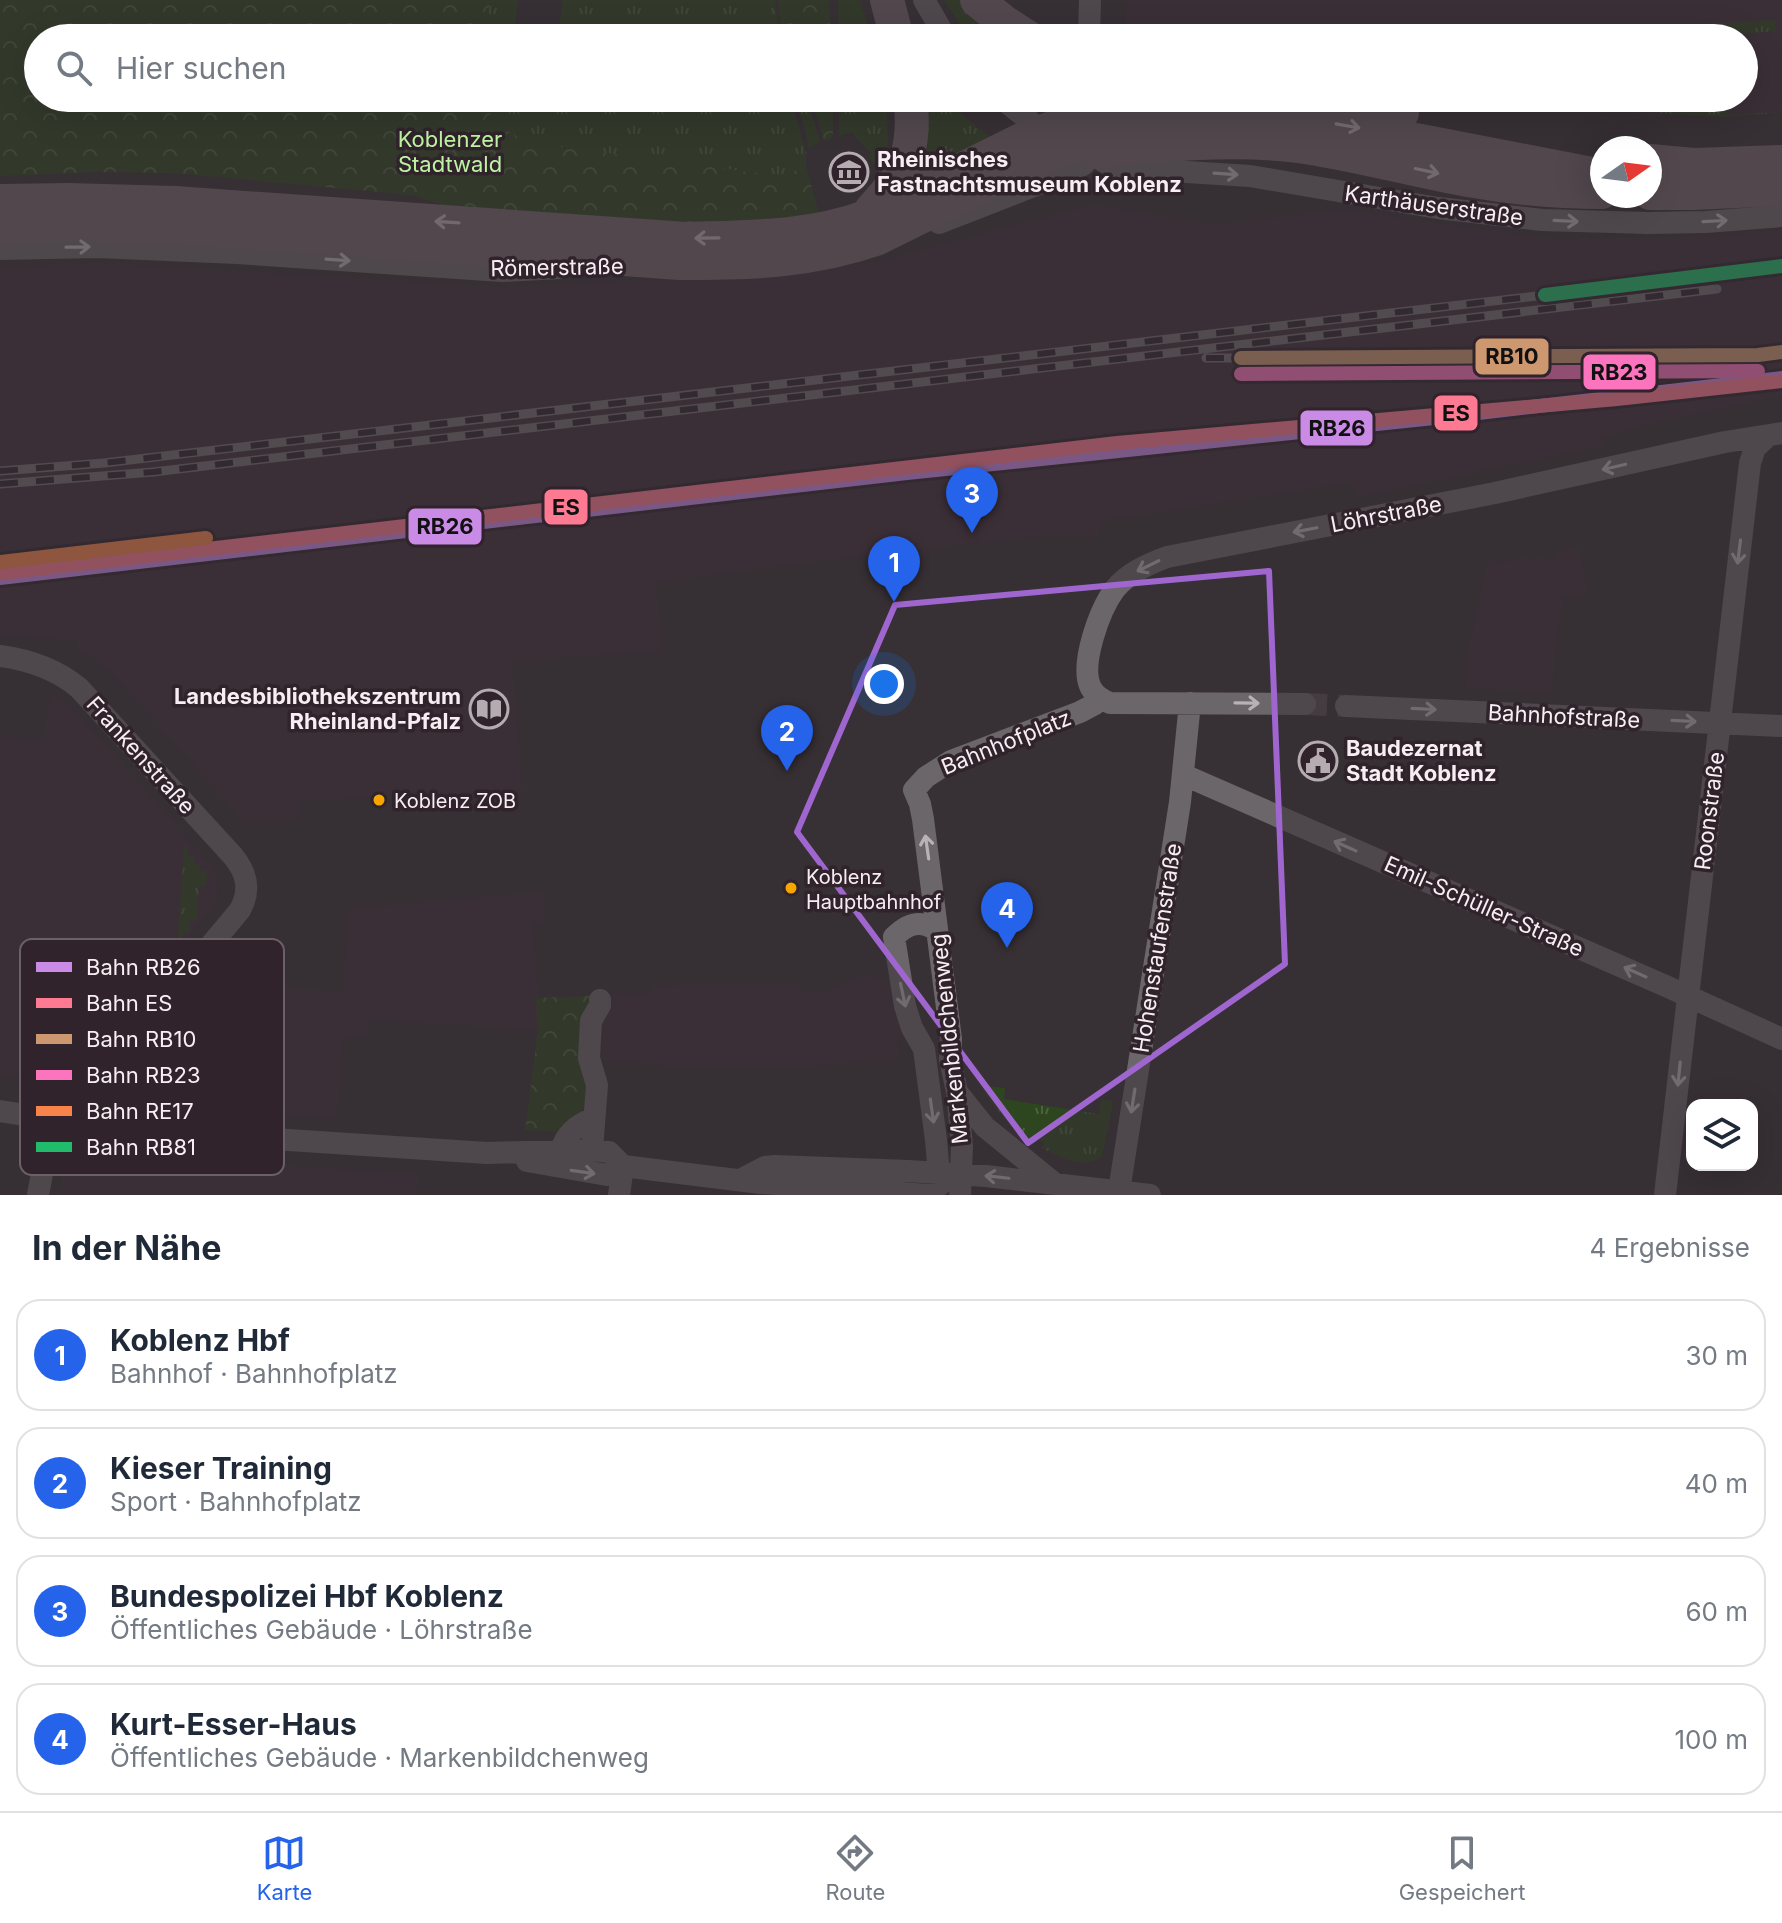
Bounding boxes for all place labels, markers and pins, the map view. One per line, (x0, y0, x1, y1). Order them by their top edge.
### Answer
place label: Rheinisches Fastnachtsmuseum Koblenz (877, 146, 1182, 197)
museum icon: Rheinisches Fastnachtsmuseum Koblenz (828, 151, 870, 193)
pin: 3 (946, 467, 998, 533)
pin: 1 (868, 536, 920, 602)
place label: Landesbibliothekszentrum Rheinland-Pfalz (174, 683, 461, 734)
library icon: Landesbibliothekszentrum Rheinland-Pfalz (468, 688, 510, 730)
pin: 2 (761, 705, 813, 771)
place label: Baudezernat Stadt Koblenz (1346, 735, 1496, 786)
public building icon: Baudezernat Stadt Koblenz (1297, 740, 1339, 782)
place label: Koblenz ZOB (394, 789, 516, 813)
marker: Koblenz ZOB (371, 792, 387, 808)
place label: Koblenz Hauptbahnhof (806, 865, 942, 914)
marker: Koblenz Hauptbahnhof (783, 880, 799, 896)
pin: 4 (981, 882, 1033, 948)

